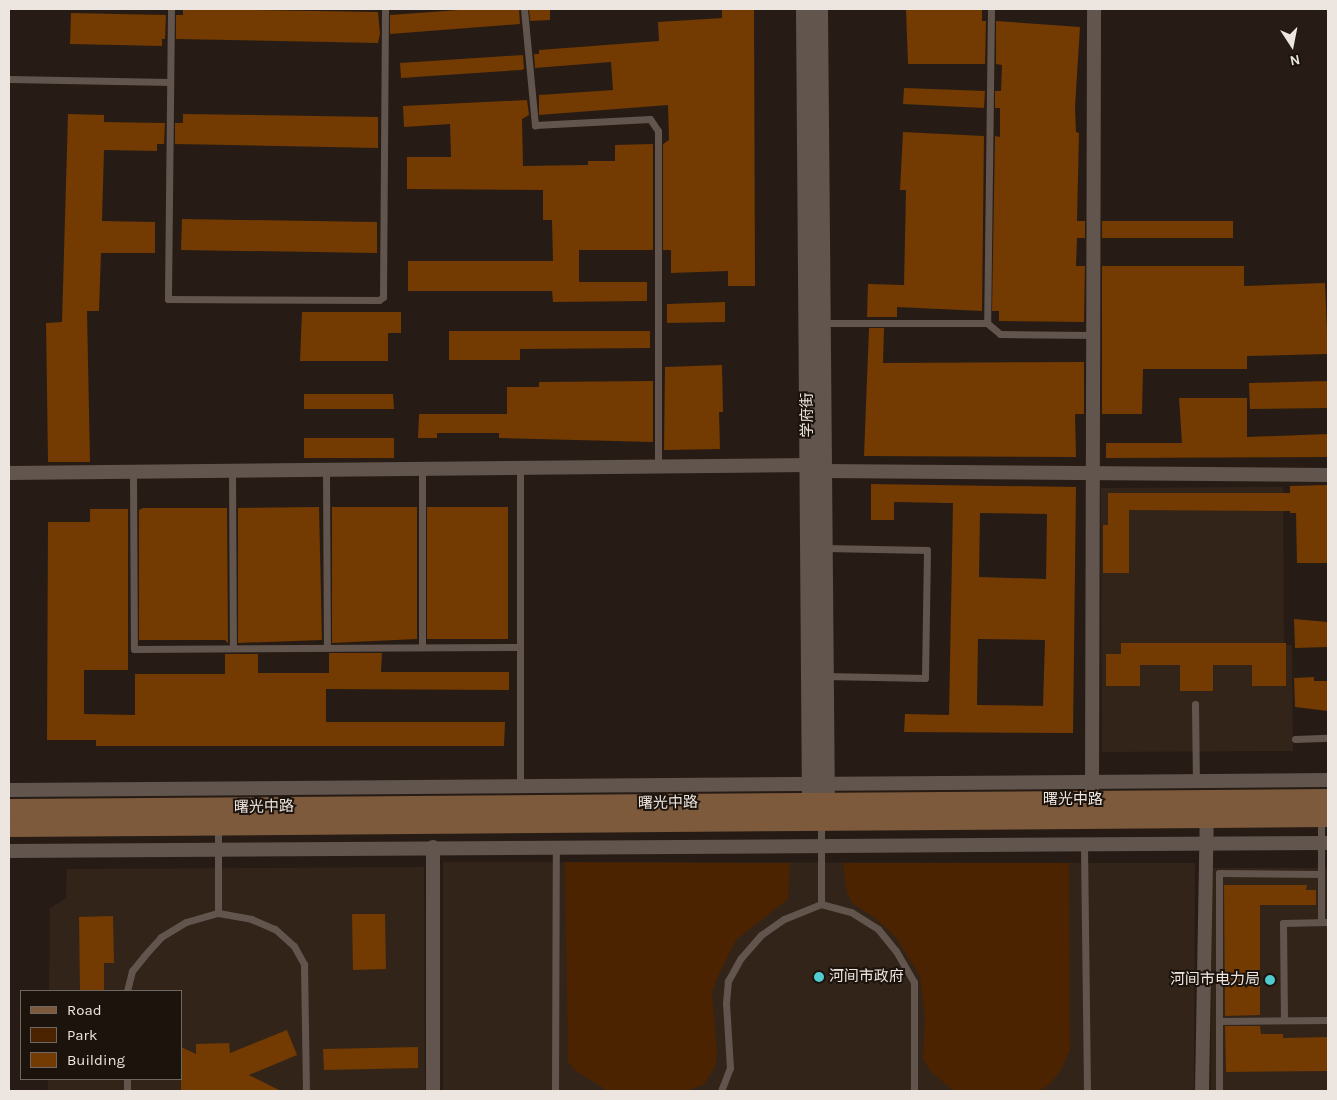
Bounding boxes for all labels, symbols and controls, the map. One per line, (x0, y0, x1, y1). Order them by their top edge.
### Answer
north arrow (1267, 20, 1317, 70)
text: N (1288, 51, 1302, 70)
street label: 学府街 (799, 393, 817, 437)
street label: 曙光中路 (1043, 791, 1103, 809)
street label: 曙光中路 (638, 793, 698, 813)
street label: 曙光中路 (234, 797, 294, 817)
place label: 河间市政府 (829, 968, 904, 986)
marker: 河间市政府 (813, 971, 825, 983)
place label: 河间市电力局 (1170, 971, 1260, 989)
marker: 河间市电力局 (1264, 974, 1276, 986)
legend (20, 990, 182, 1080)
text: Road (67, 1001, 102, 1019)
text: Park (67, 1026, 97, 1044)
text: Building (67, 1051, 125, 1069)

